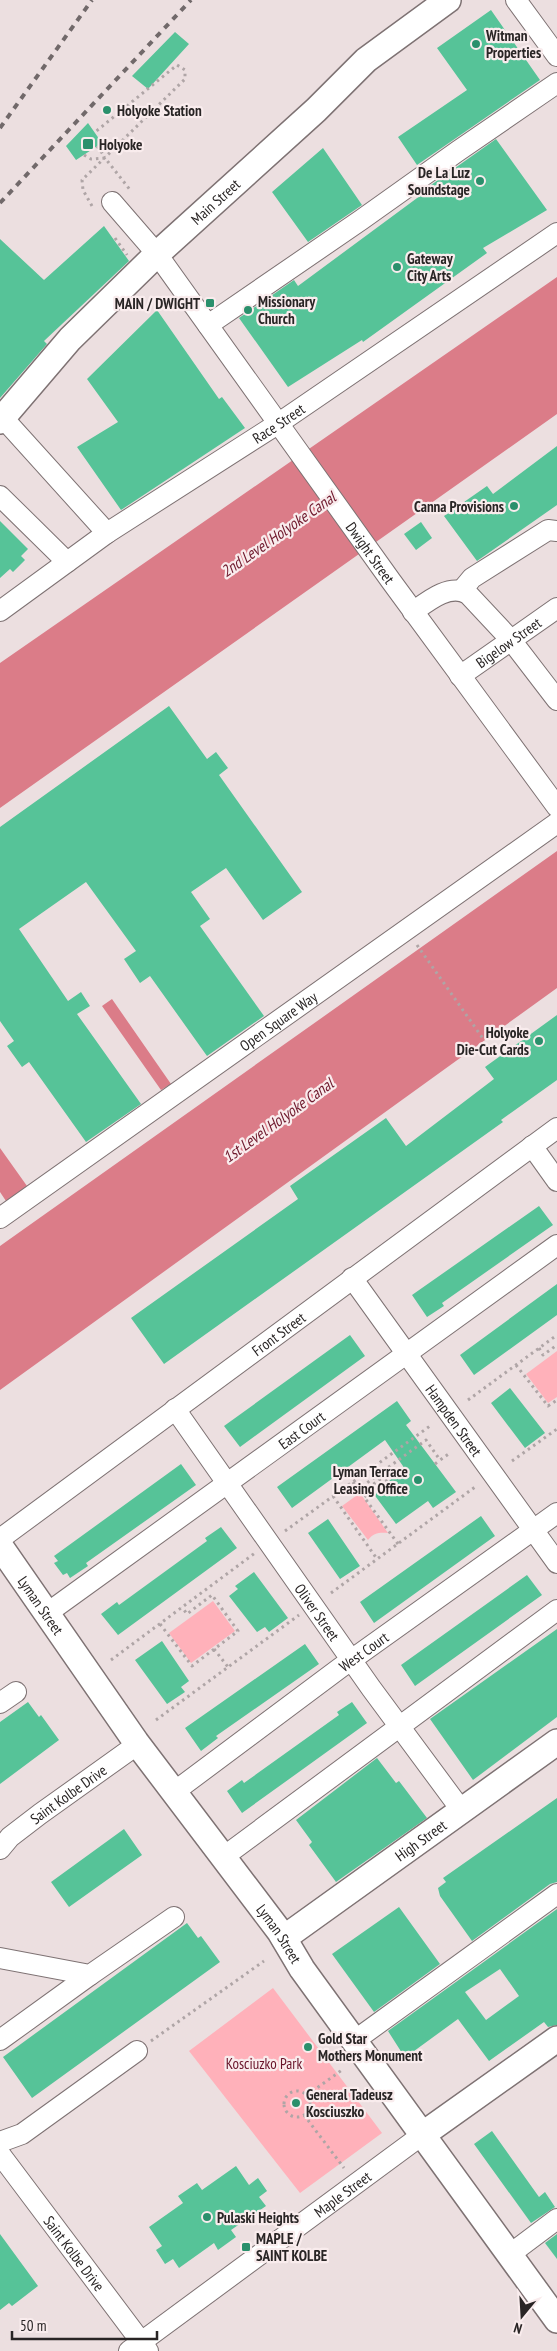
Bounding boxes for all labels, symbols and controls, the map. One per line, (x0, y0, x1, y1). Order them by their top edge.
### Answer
place label: Witman Properties (485, 26, 541, 62)
marker: Witman Properties (470, 38, 482, 50)
place label: Holyoke Station (117, 101, 202, 120)
marker: Holyoke Station (101, 104, 113, 116)
place label: Holyoke (99, 135, 142, 154)
marker: Holyoke (81, 137, 95, 151)
place label: De La Luz Soundstage (408, 163, 470, 199)
street label: Main Street (187, 174, 244, 228)
marker: De La Luz Soundstage (474, 175, 486, 187)
place label: Gateway City Arts (407, 249, 454, 285)
marker: Gateway City Arts (391, 261, 403, 273)
place label: Missionary Church (258, 292, 316, 328)
place label: MAIN / DWIGHT (115, 294, 200, 313)
marker: MAIN / DWIGHT (204, 297, 216, 309)
marker: Missionary Church (242, 304, 254, 316)
street label: Race Street (249, 399, 308, 447)
water label: 2nd Level Holyoke Canal (217, 486, 340, 581)
place label: Canna Provisions (414, 497, 504, 516)
marker: Canna Provisions (508, 500, 520, 512)
street label: Dwight Street (342, 518, 399, 587)
street label: Bigelow Street (472, 613, 545, 672)
street label: Open Square Way (236, 987, 321, 1055)
place label: Holyoke Die-Cut Cards (457, 1023, 529, 1059)
marker: Holyoke Die-Cut Cards (533, 1035, 545, 1047)
water label: 1st Level Holyoke Canal (219, 1073, 338, 1167)
street label: Front Street (248, 1308, 309, 1360)
street label: Hampden Street (422, 1380, 486, 1460)
street label: East Court (274, 1406, 328, 1453)
place label: Lyman Terrace Leasing Office (333, 1462, 408, 1498)
marker: Lyman Terrace Leasing Office (412, 1474, 424, 1486)
street label: Lyman Street (14, 1572, 68, 1638)
street label: Oliver Street (291, 1580, 344, 1644)
street label: West Court (335, 1627, 392, 1675)
street label: Saint Kolbe Drive (26, 1760, 110, 1828)
street label: High Street (391, 1815, 450, 1865)
street label: Lyman Street (253, 1900, 306, 1967)
place label: Gold Star Mothers Monument (318, 2029, 423, 2065)
marker: Gold Star Mothers Monument (302, 2041, 314, 2053)
park label: Kosciuzko Park (226, 2054, 302, 2073)
place label: General Tadeusz Kosciuszko (306, 2085, 393, 2121)
marker: General Tadeusz Kosciuszko (290, 2097, 302, 2109)
street label: Maple Street (310, 2166, 375, 2221)
place label: Pulaski Heights (217, 2208, 299, 2227)
marker: Pulaski Heights (201, 2211, 213, 2223)
street label: Saint Kolbe Drive (40, 2212, 109, 2295)
place label: MAPLE / SAINT KOLBE (256, 2229, 327, 2265)
marker: MAPLE / SAINT KOLBE (240, 2241, 252, 2253)
north arrow (497, 2291, 547, 2341)
scale bar (12, 2308, 158, 2340)
text: 50 m (20, 2316, 46, 2335)
text: N (512, 2319, 524, 2338)

